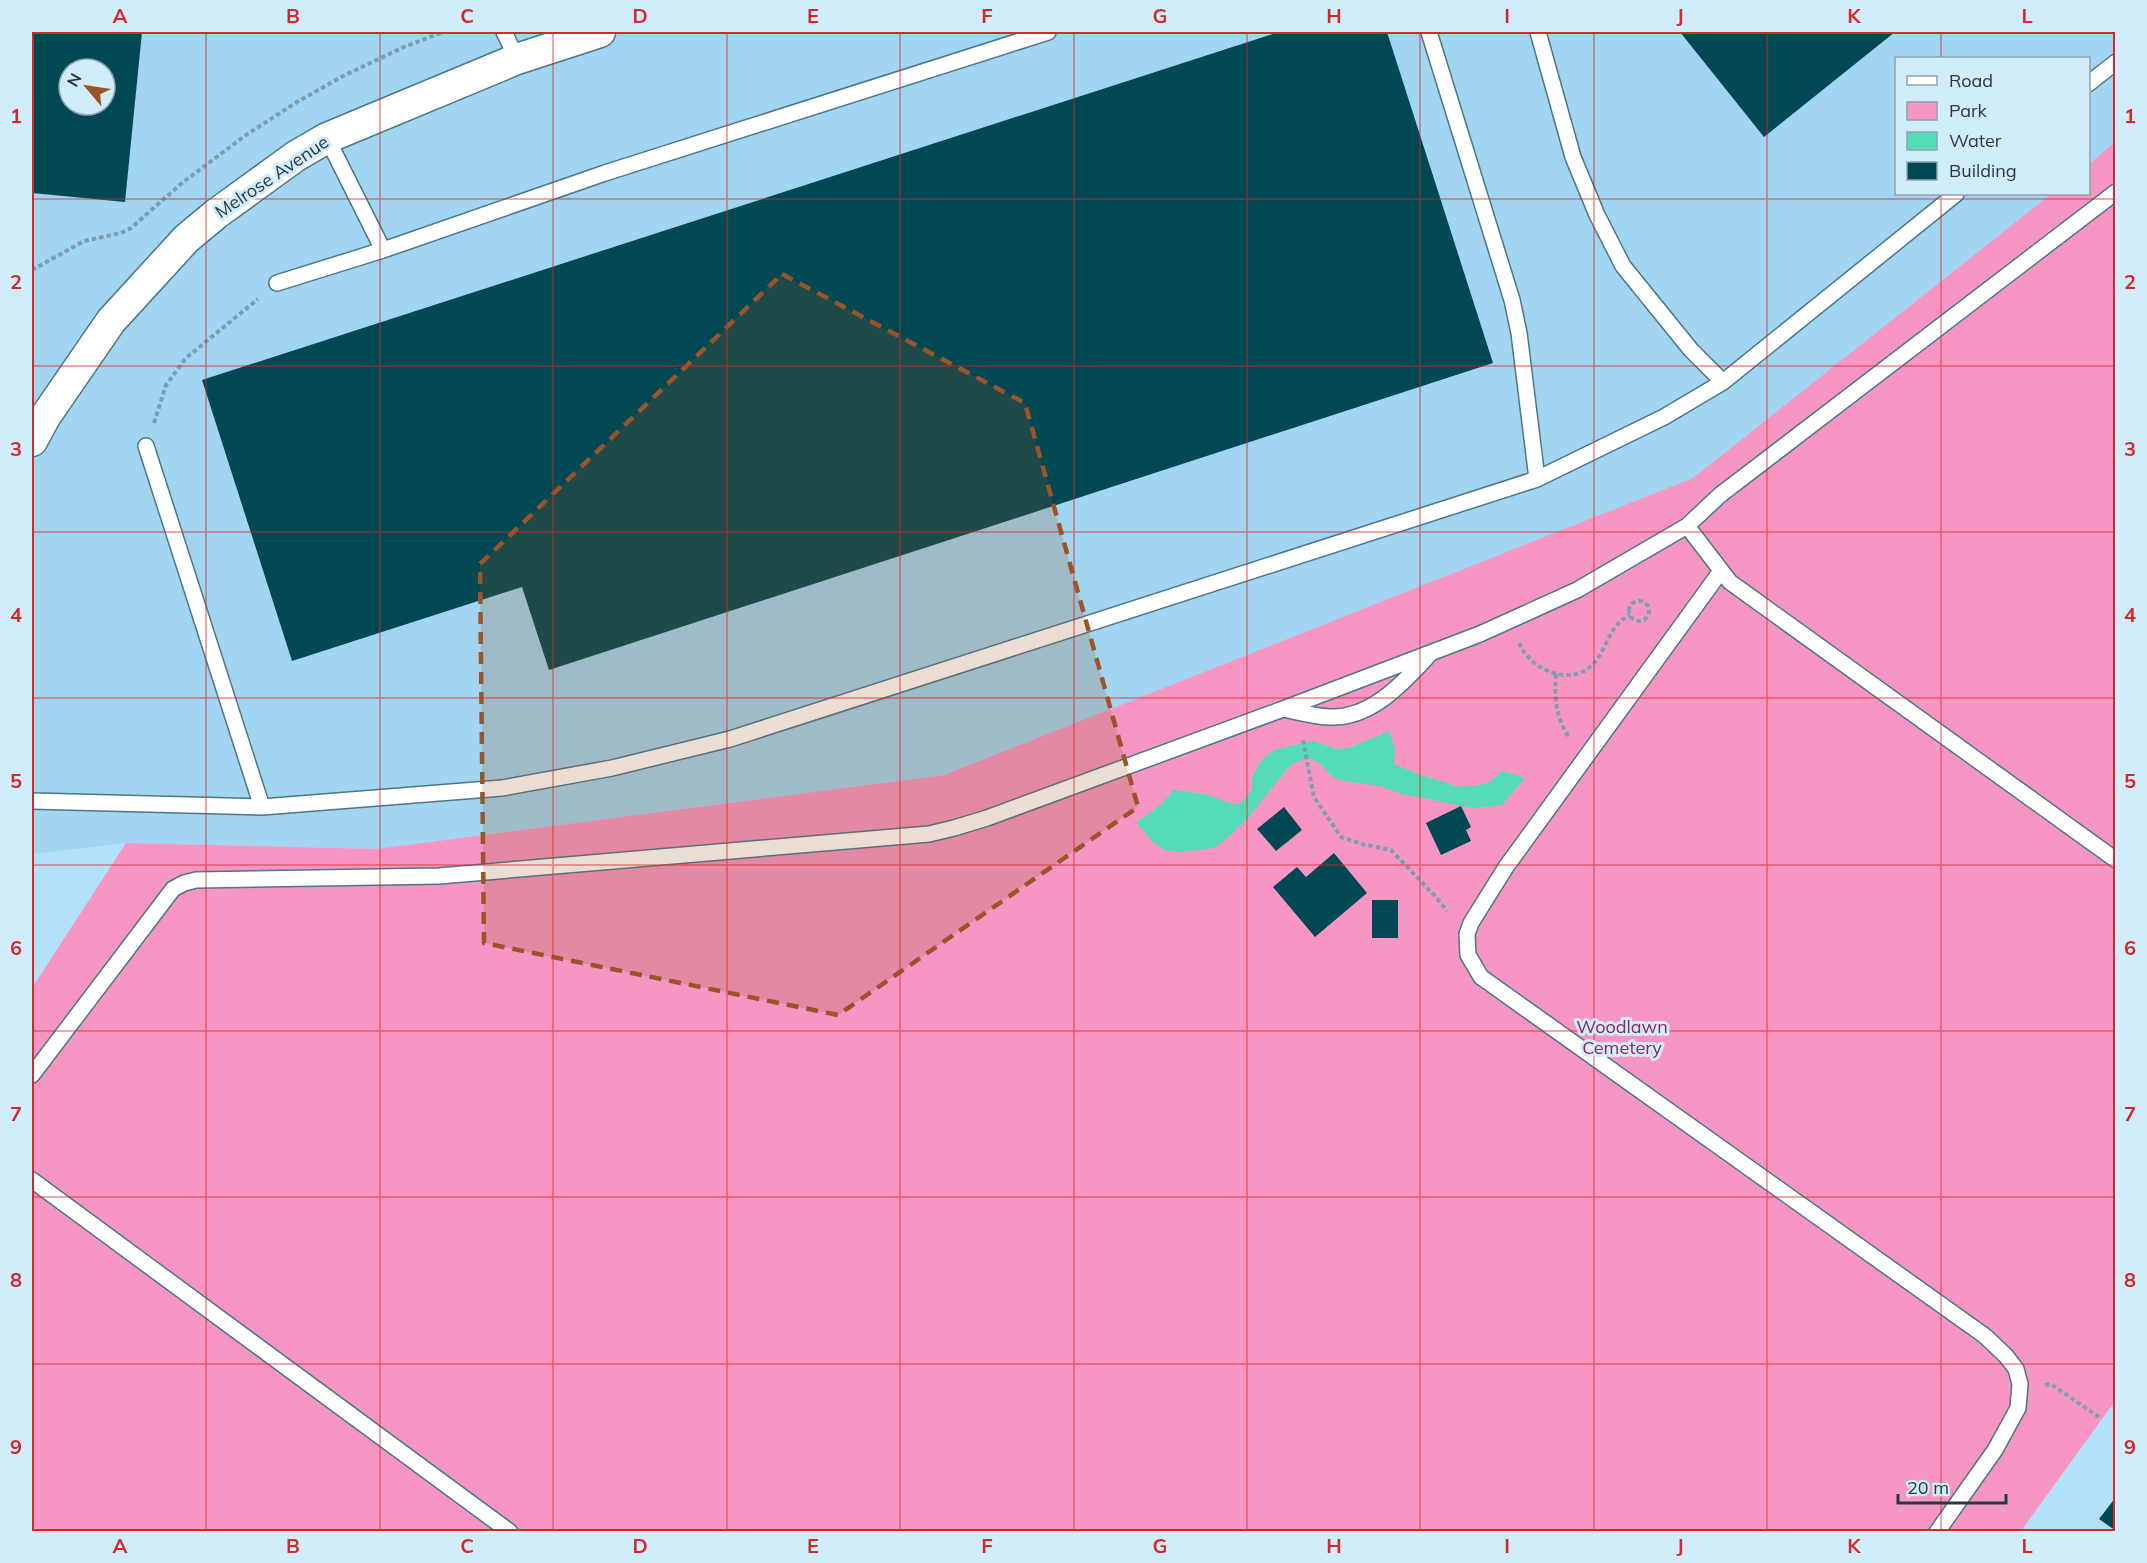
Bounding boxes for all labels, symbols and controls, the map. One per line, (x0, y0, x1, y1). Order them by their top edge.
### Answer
text: A (113, 3, 128, 28)
text: B (286, 3, 300, 28)
text: C (460, 3, 474, 28)
text: D (632, 3, 648, 28)
text: E (807, 3, 819, 28)
text: F (981, 3, 993, 28)
text: G (1153, 3, 1167, 28)
text: H (1326, 3, 1342, 28)
text: I (1504, 3, 1510, 28)
text: J (1676, 3, 1684, 28)
text: K (1847, 3, 1861, 28)
text: L (2021, 3, 2033, 28)
north arrow (57, 57, 117, 117)
legend (1895, 57, 2090, 195)
text: Road (1949, 69, 1993, 92)
text: N (62, 70, 86, 90)
text: Park (1949, 99, 1988, 122)
text: 1 (10, 103, 22, 128)
text: 1 (2124, 103, 2136, 128)
text: Water (1949, 129, 2002, 152)
street label: Melrose Avenue (210, 130, 333, 223)
text: Building (1949, 159, 2017, 182)
text: 2 (10, 269, 22, 294)
text: 2 (2124, 269, 2136, 294)
text: 3 (10, 436, 22, 461)
text: 3 (2124, 436, 2136, 461)
text: 4 (10, 602, 22, 627)
text: 4 (2124, 602, 2136, 627)
text: 5 (10, 768, 22, 793)
text: 5 (2124, 768, 2136, 793)
text: 6 (10, 935, 22, 960)
text: 6 (2124, 935, 2136, 960)
park label: Woodlawn Cemetery (1576, 1015, 1668, 1059)
text: 7 (10, 1101, 22, 1126)
text: 7 (2124, 1101, 2136, 1126)
text: 8 (10, 1267, 22, 1292)
text: 8 (2124, 1267, 2136, 1292)
text: 9 (10, 1434, 22, 1459)
text: 9 (2124, 1434, 2136, 1459)
scale bar (1898, 1467, 2006, 1505)
text: 20 m (1907, 1476, 1949, 1499)
text: A (113, 1533, 128, 1558)
text: B (286, 1533, 300, 1558)
text: C (460, 1533, 474, 1558)
text: D (632, 1533, 648, 1558)
text: E (807, 1533, 819, 1558)
text: F (981, 1533, 993, 1558)
text: G (1153, 1533, 1167, 1558)
text: H (1326, 1533, 1342, 1558)
text: I (1504, 1533, 1510, 1558)
text: J (1676, 1533, 1684, 1558)
text: K (1847, 1533, 1861, 1558)
text: L (2021, 1533, 2033, 1558)

